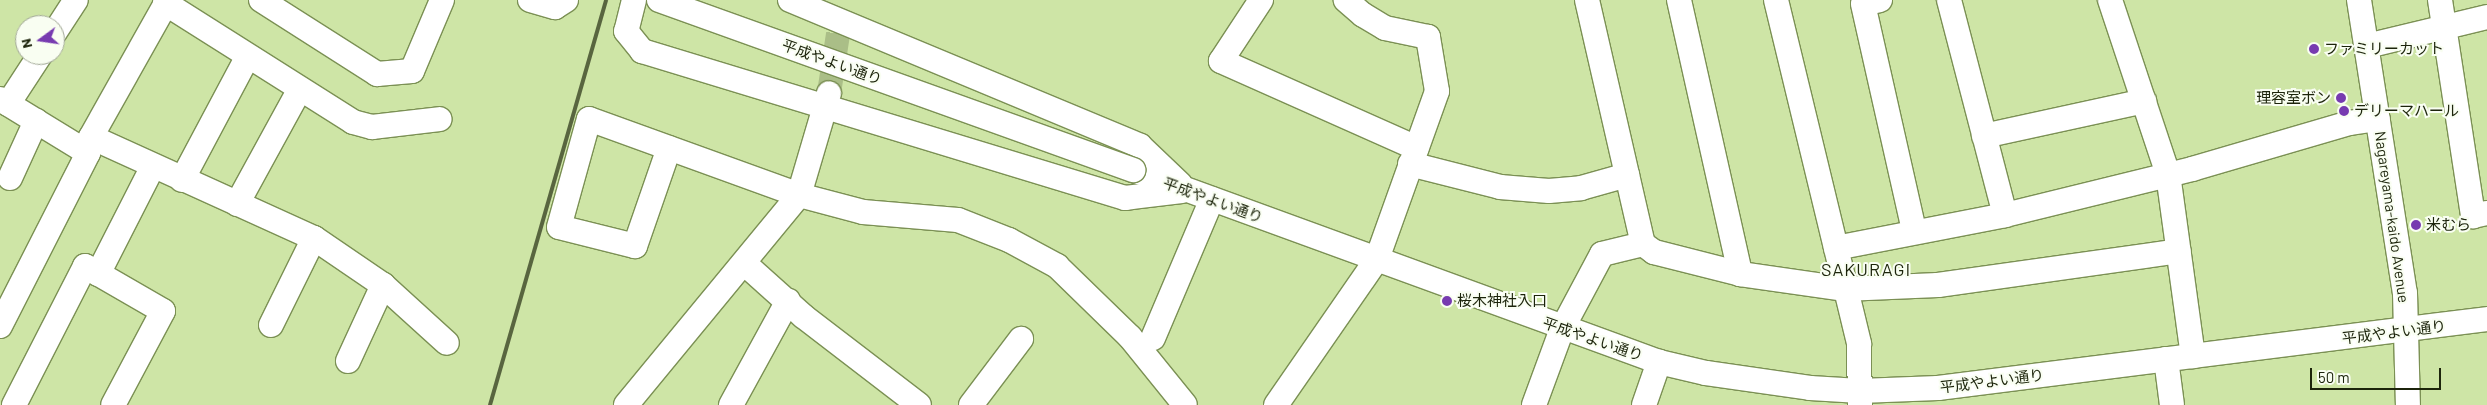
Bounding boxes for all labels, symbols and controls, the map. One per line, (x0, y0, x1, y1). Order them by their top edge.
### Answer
north arrow (15, 15, 65, 65)
street label: 平成やよい通り (780, 36, 884, 88)
text: N (17, 37, 35, 50)
place label: ファミリーカット (2324, 40, 2444, 58)
marker: ファミリーカット (2308, 43, 2320, 55)
place label: 理容室ボン (2256, 89, 2331, 107)
marker: 理容室ボン (2335, 92, 2347, 104)
place label: デリーマハール (2354, 102, 2459, 120)
marker: デリーマハール (2338, 105, 2350, 117)
street label: Nagareyama-kaido Avenue (2371, 130, 2413, 304)
street label: 平成やよい通り (1161, 174, 1265, 226)
place label: 米むら (2426, 216, 2471, 234)
marker: 米むら (2410, 219, 2422, 231)
district label: SAKURAGI (1820, 258, 1912, 280)
place label: 桜木神社入口 (1457, 292, 1547, 310)
marker: 桜木神社入口 (1441, 295, 1453, 307)
street label: 平成やよい通り (1540, 313, 1646, 365)
street label: 平成やよい通り (2341, 317, 2447, 347)
scale bar (2312, 358, 2443, 390)
street label: 平成やよい通り (1939, 366, 2045, 396)
text: 50 m (2318, 368, 2350, 386)

